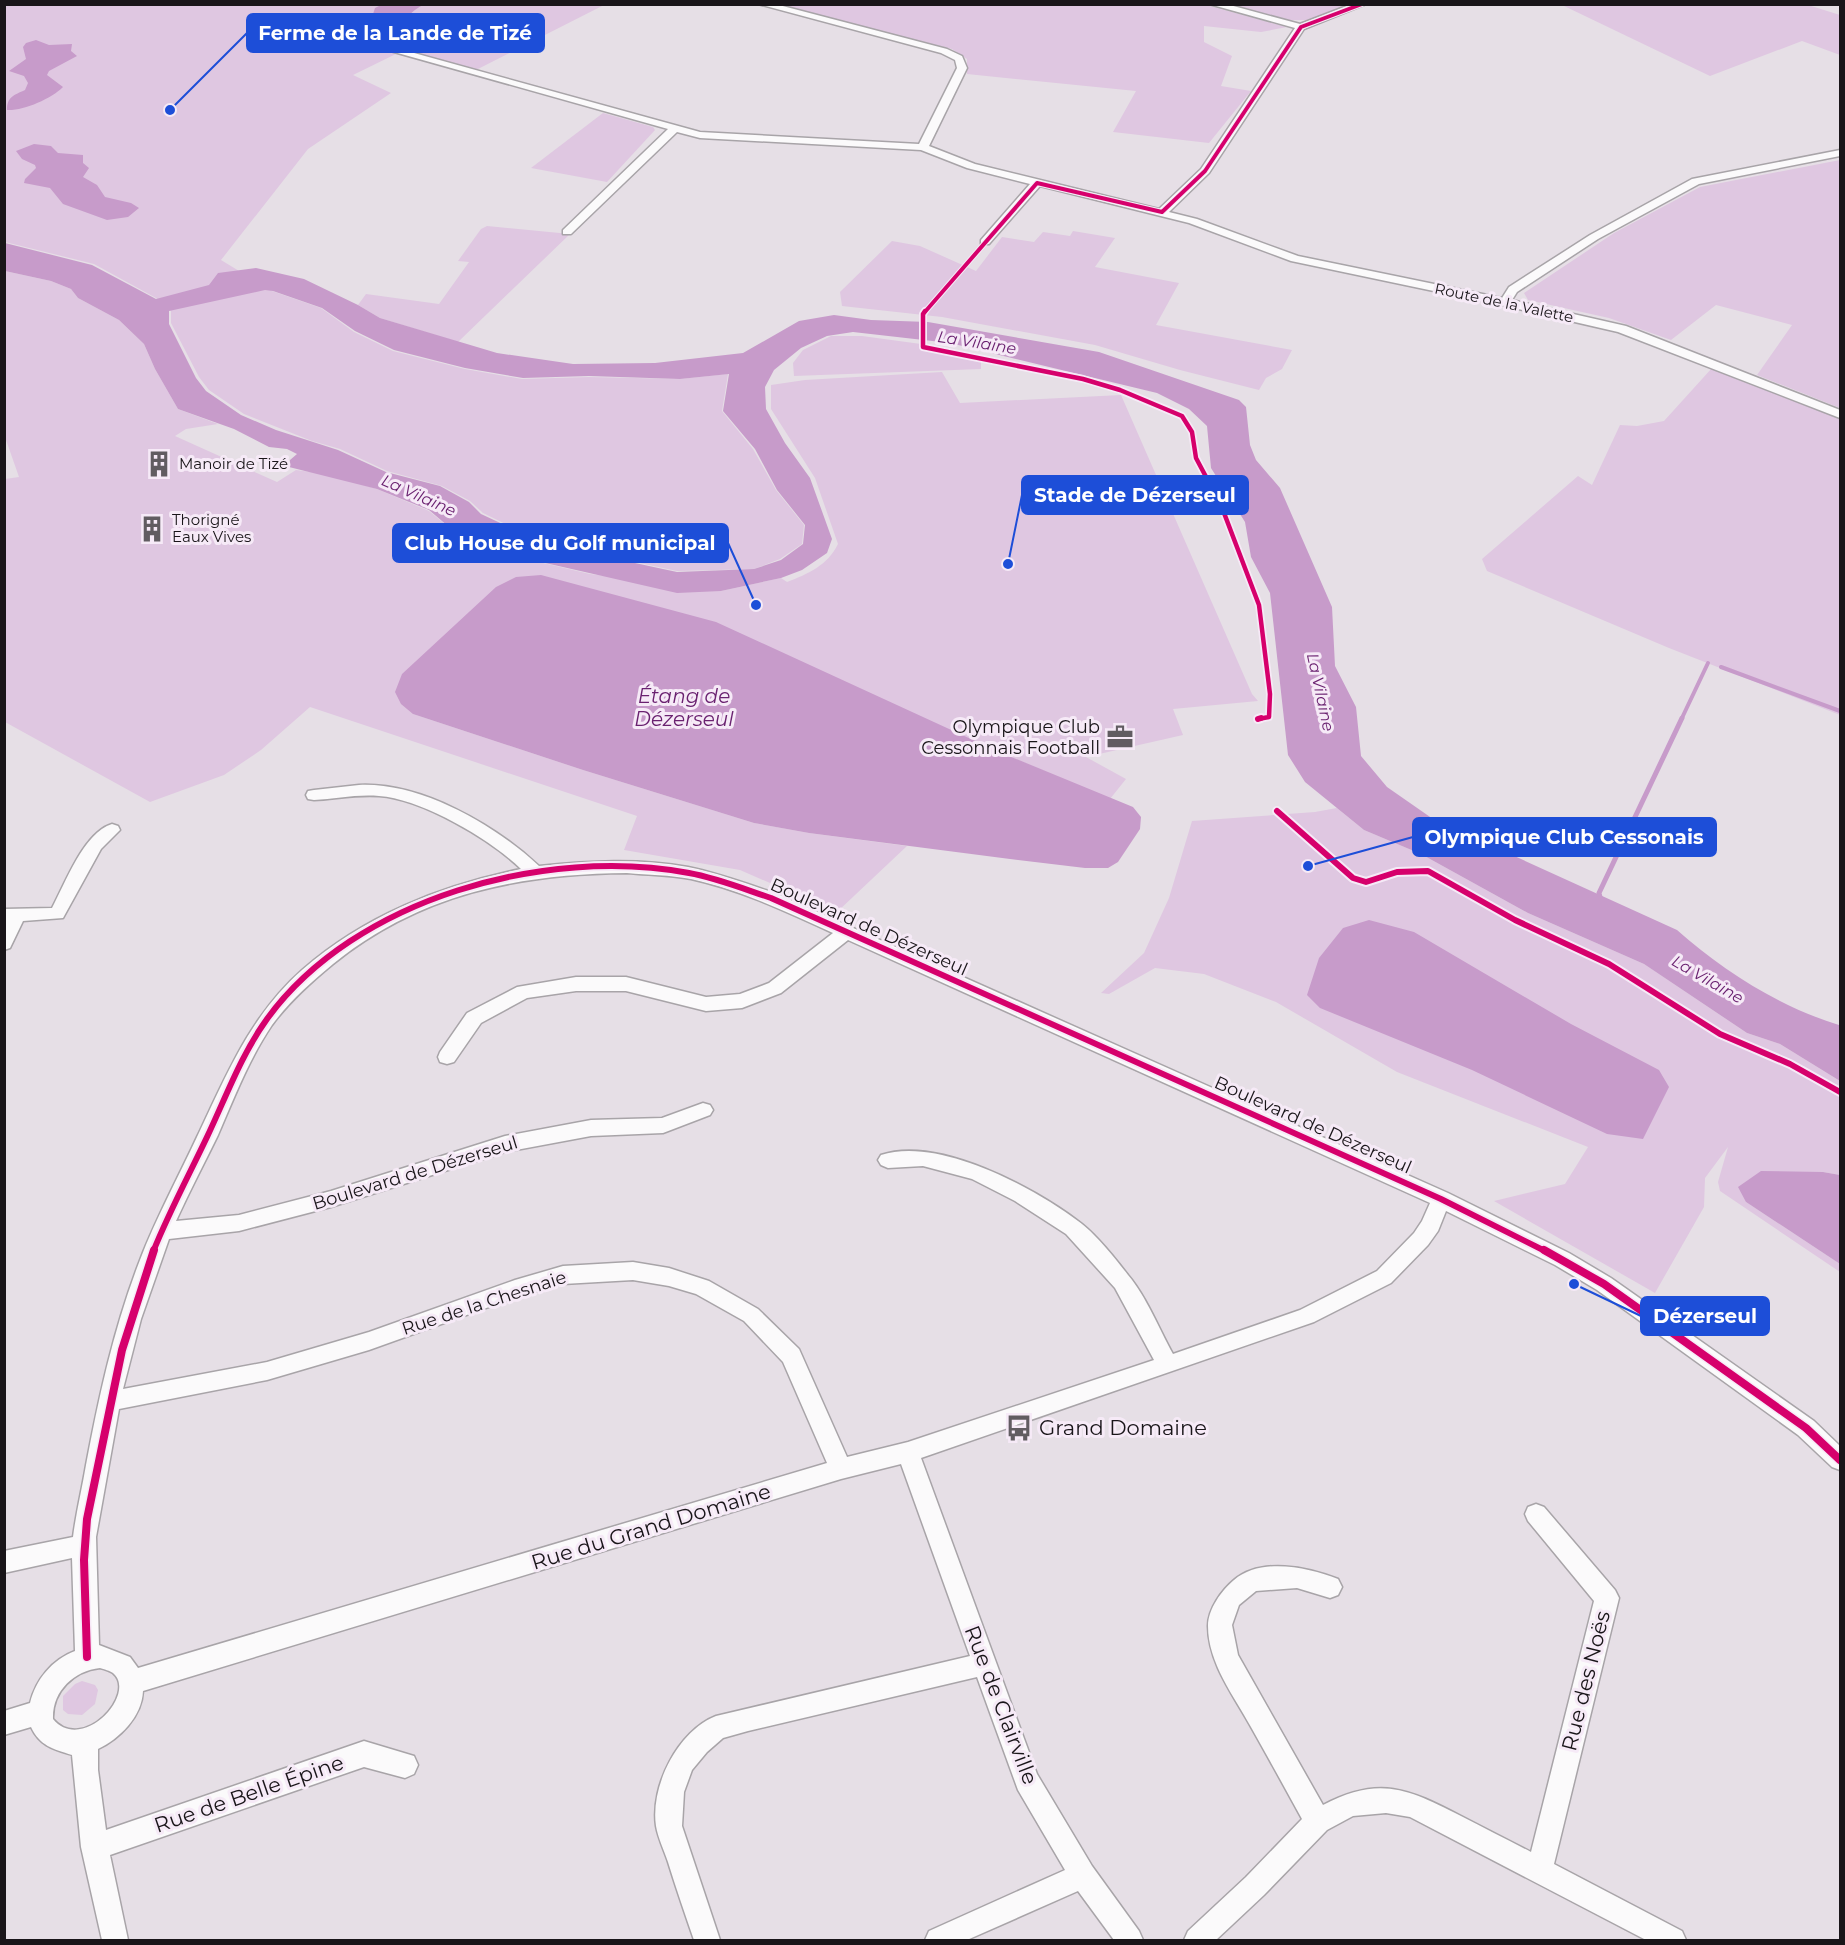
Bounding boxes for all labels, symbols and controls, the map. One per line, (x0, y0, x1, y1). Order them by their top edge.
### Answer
callout: Ferme de la Lande de Tizé (247, 14, 544, 52)
text: Ferme de la Lande de Tizé (258, 21, 532, 45)
street label: Route de la Valette (1433, 279, 1575, 327)
water label: La Vilaine (936, 327, 1018, 358)
building icon: Manoir de Tizé (144, 449, 174, 479)
place label: Manoir de Tizé (179, 454, 288, 473)
water label: La Vilaine (379, 471, 459, 520)
callout: Stade de Dézerseul (1022, 476, 1248, 514)
text: Stade de Dézerseul (1034, 483, 1236, 507)
place label: Thorigné Eaux Vives (172, 510, 251, 546)
building icon: Thorigné Eaux Vives (137, 514, 167, 544)
callout: Club House du Golf municipal (393, 524, 728, 562)
text: Club House du Golf municipal (404, 531, 716, 555)
water label: La Vilaine (1303, 651, 1338, 733)
water label: Étang de Dézerseul (634, 684, 734, 731)
place label: Olympique Club Cessonnais Football (921, 716, 1100, 759)
office icon: Olympique Club Cessonnais Football (1105, 722, 1135, 752)
callout: Olympique Club Cessonais (1413, 818, 1716, 856)
text: Olympique Club Cessonais (1424, 825, 1704, 849)
street label: Boulevard de Dézerseul (767, 874, 971, 980)
water label: La Vilaine (1669, 951, 1747, 1008)
street label: Boulevard de Dézerseul (1211, 1072, 1415, 1178)
street label: Boulevard de Dézerseul (310, 1131, 520, 1215)
street label: Rue de la Chesnaie (399, 1266, 569, 1340)
callout: Dézerseul (1641, 1297, 1769, 1335)
text: Dézerseul (1653, 1304, 1757, 1328)
bus stop icon: Grand Domaine (1004, 1413, 1034, 1443)
place label: Grand Domaine (1039, 1415, 1207, 1440)
street label: Rue du Grand Domaine (528, 1478, 774, 1575)
street label: Rue des Noës (1556, 1608, 1615, 1753)
street label: Rue de Clairville (960, 1622, 1043, 1788)
street label: Rue de Belle Épine (151, 1749, 347, 1838)

